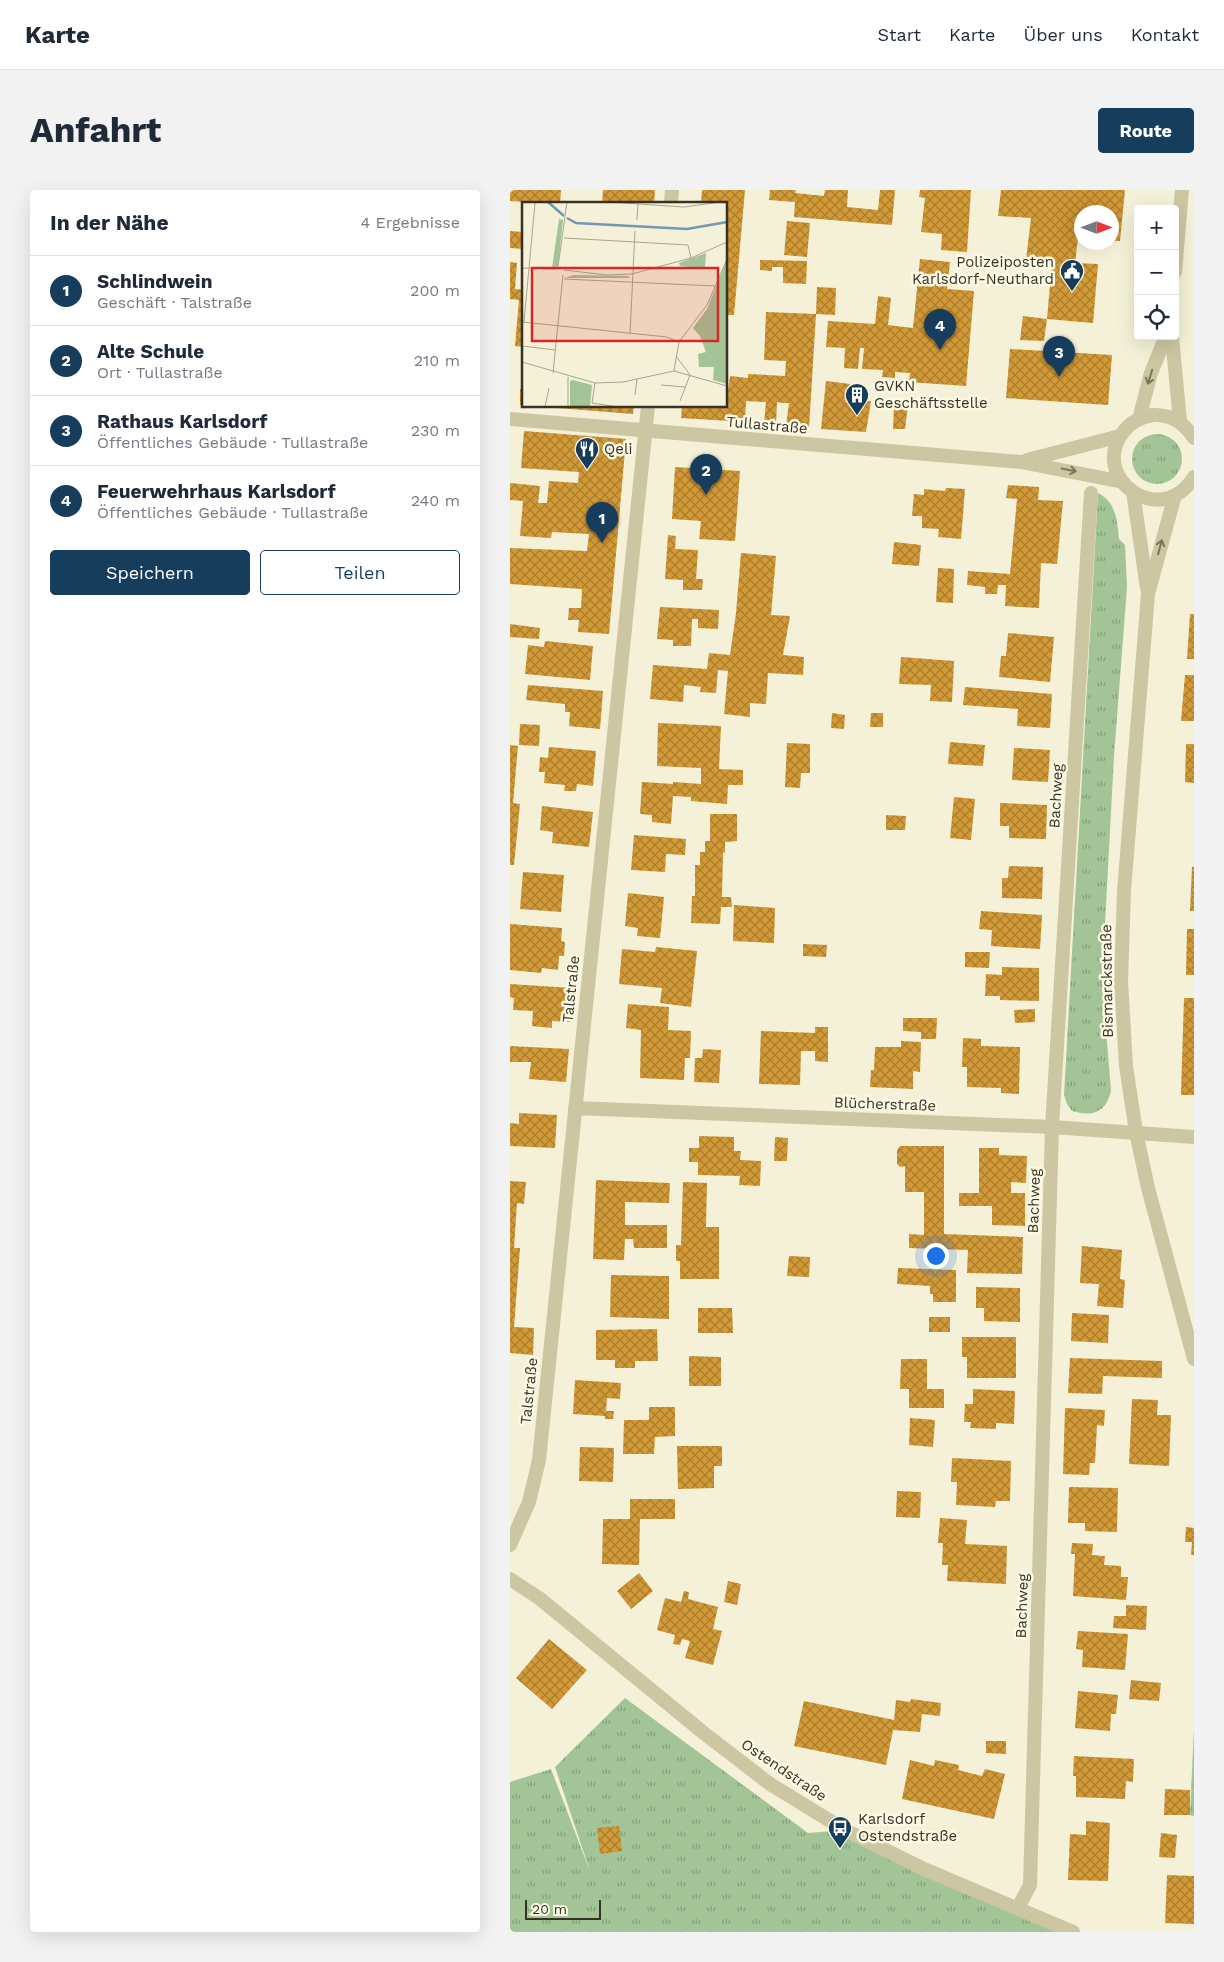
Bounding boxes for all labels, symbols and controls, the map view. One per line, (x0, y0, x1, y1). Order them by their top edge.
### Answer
text: Karte (25, 21, 90, 49)
text: Start (877, 24, 921, 45)
text: Karte (949, 24, 996, 45)
text: Über uns (1024, 24, 1103, 45)
text: Kontakt (1131, 24, 1199, 45)
button: Route (1098, 108, 1194, 153)
text: Anfahrt (30, 109, 161, 151)
inset map (522, 202, 728, 408)
north arrow (1074, 205, 1119, 250)
map controls (1134, 205, 1179, 340)
button: + (1134, 205, 1179, 250)
text: In der Nähe (50, 210, 169, 235)
text: 4 Ergebnisse (360, 213, 460, 232)
button: − (1134, 250, 1179, 295)
place label: Polizeiposten Karlsdorf-Neuthard (912, 253, 1054, 288)
public building icon: Polizeiposten Karlsdorf-Neuthard (1059, 258, 1085, 292)
text: Schlindwein (97, 270, 212, 293)
text: 1 (63, 281, 69, 300)
text: 200 m (410, 281, 460, 300)
text: Geschäft · Talstraße (97, 293, 252, 312)
button: locate (1134, 295, 1179, 340)
pin: 4 (924, 309, 956, 350)
pin: 3 (1043, 336, 1075, 377)
text: Alte Schule (97, 340, 204, 363)
text: 2 (61, 351, 71, 370)
text: 210 m (414, 351, 460, 370)
text: Ort · Tullastraße (97, 363, 223, 382)
one-way arrow (1145, 369, 1155, 385)
place label: GVKN Geschäftsstelle (874, 377, 988, 412)
building icon: GVKN Geschäftsstelle (844, 382, 870, 416)
text: Rathaus Karlsdorf (97, 410, 267, 433)
street label: Tullastraße (726, 412, 808, 438)
text: 3 (61, 421, 71, 440)
text: 230 m (411, 421, 460, 440)
text: Öffentliches Gebäude · Tullastraße (97, 433, 368, 452)
restaurant icon: Qeli (574, 436, 600, 470)
place label: Qeli (604, 440, 632, 458)
pin: 2 (690, 454, 722, 495)
one-way arrow (1061, 466, 1077, 476)
text: Feuerwehrhaus Karlsdorf (97, 480, 336, 503)
text: 4 (61, 491, 71, 510)
text: 240 m (411, 491, 460, 510)
pin: 1 (586, 502, 618, 543)
text: Öffentliches Gebäude · Tullastraße (97, 503, 368, 522)
one-way arrow (1156, 539, 1165, 555)
button: Speichern (50, 550, 250, 595)
button: Teilen (260, 550, 460, 595)
street label: Bachweg (1045, 763, 1067, 829)
street label: Bismarckstraße (1097, 924, 1117, 1038)
street label: Talstraße (559, 955, 583, 1023)
street label: Blücherstraße (834, 1093, 936, 1115)
street label: Bachweg (1024, 1168, 1044, 1234)
your location (923, 1243, 949, 1269)
street label: Talstraße (517, 1357, 541, 1425)
street label: Bachweg (1012, 1573, 1032, 1639)
street label: Ostendstraße (738, 1735, 830, 1805)
place label: Karlsdorf Ostendstraße (858, 1810, 957, 1845)
bus stop icon: Karlsdorf Ostendstraße (827, 1815, 853, 1849)
scale bar (525, 1897, 601, 1920)
text: 20 m (532, 1901, 567, 1917)

